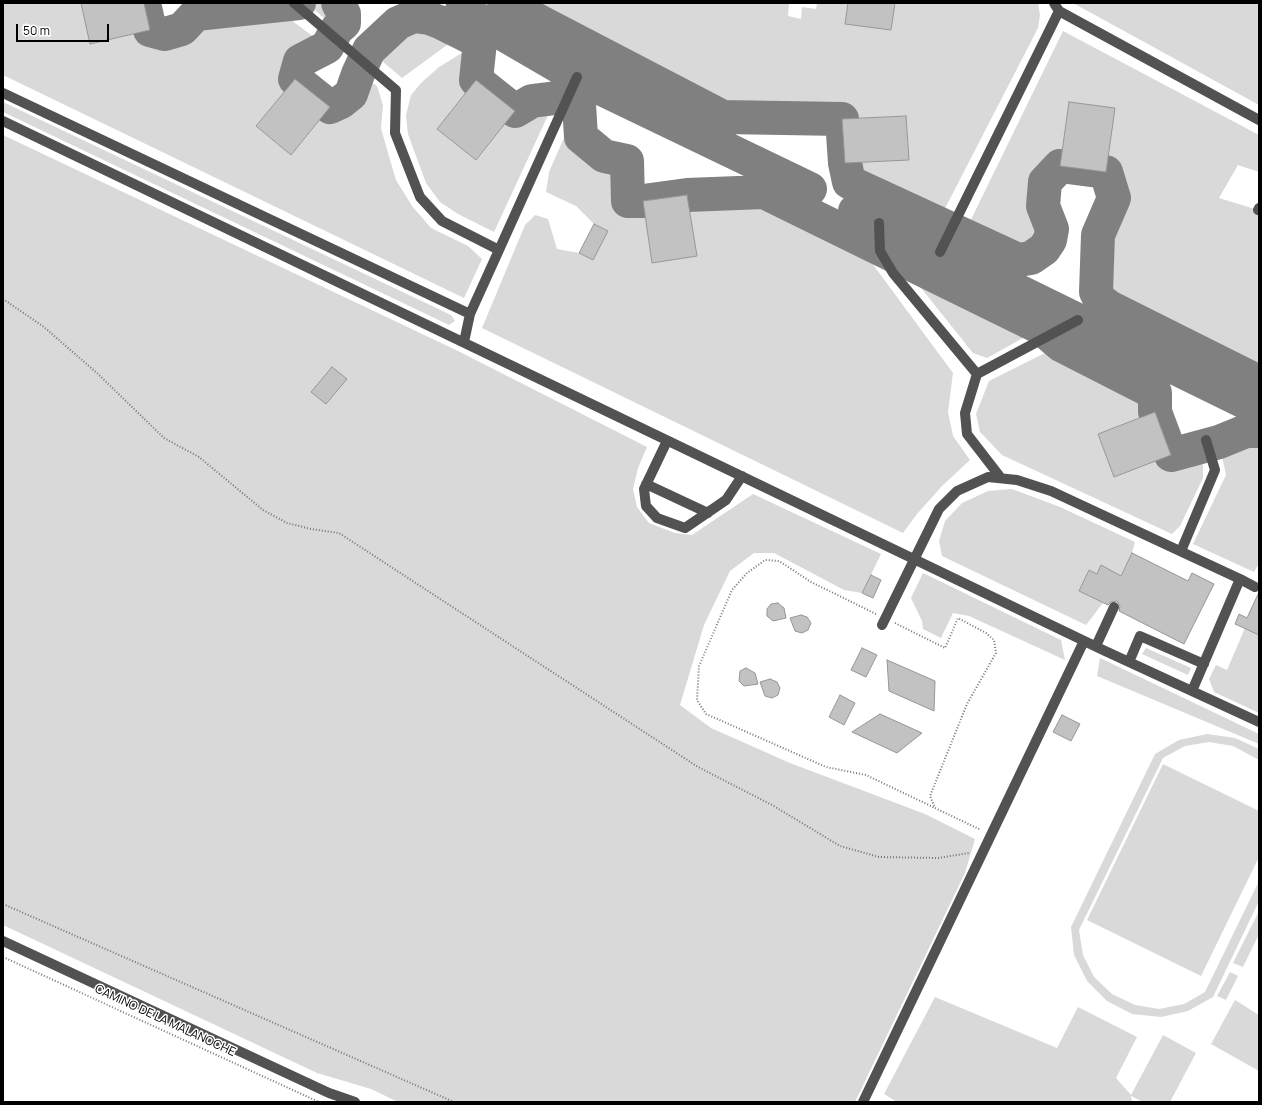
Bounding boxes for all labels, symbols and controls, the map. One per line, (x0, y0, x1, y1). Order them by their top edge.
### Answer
scale bar (18, 16, 111, 42)
text: 50 m (23, 22, 50, 39)
street label: CAMINO DE LA MALANOCHE (92, 982, 238, 1060)

